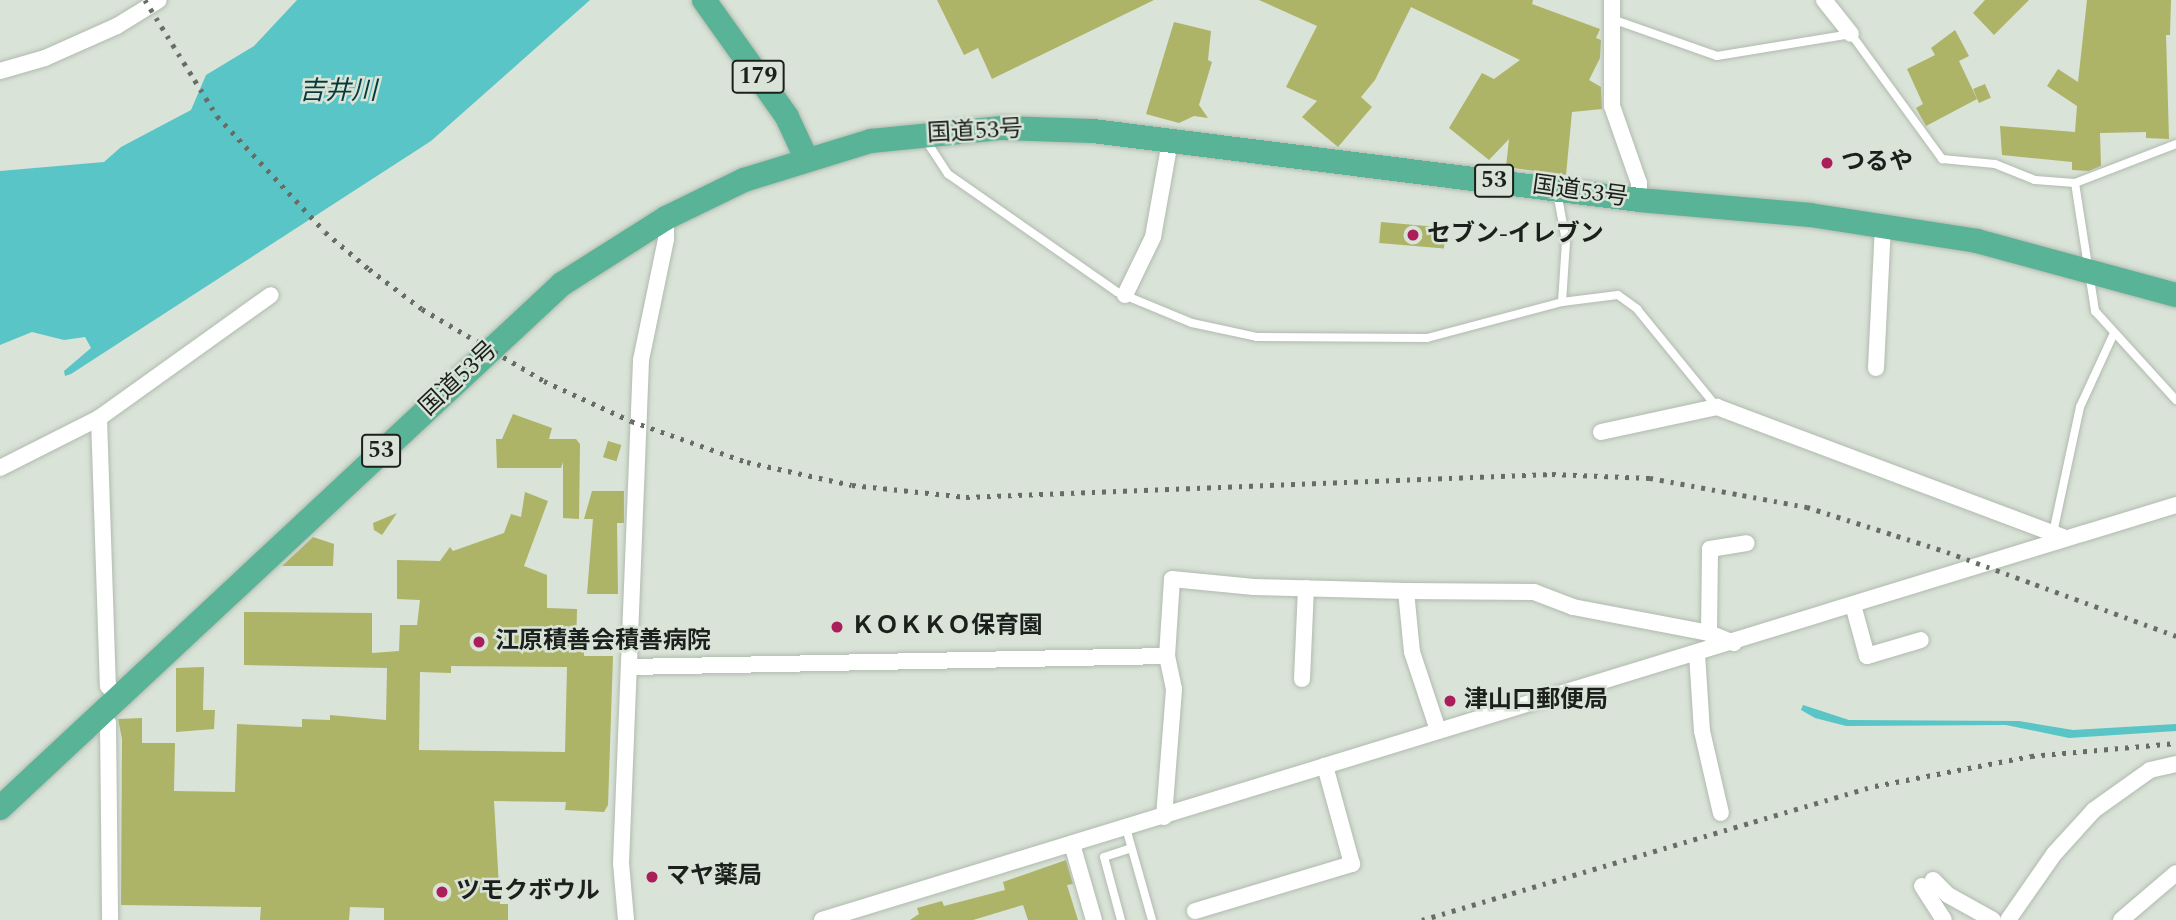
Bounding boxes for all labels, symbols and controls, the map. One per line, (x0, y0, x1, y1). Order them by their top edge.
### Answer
road number: 179 (730, 58, 786, 96)
water label: 吉井川 (299, 76, 377, 108)
street label: 国道53号 (926, 115, 1024, 149)
place label: つるや (1841, 149, 1913, 177)
marker: つるや (1819, 155, 1835, 171)
road number: 53 (1473, 162, 1515, 200)
street label: 国道53号 (1530, 171, 1630, 213)
place label: セブン-イレブン (1427, 221, 1604, 249)
marker: セブン-イレブン (1405, 227, 1421, 243)
street label: 国道53号 (414, 336, 504, 422)
road number: 53 (360, 432, 402, 471)
place label: ＫＯＫＫＯ保育園 (851, 613, 1043, 641)
marker: ＫＯＫＫＯ保育園 (829, 619, 845, 635)
place label: 江原積善会積善病院 (495, 628, 711, 656)
marker: 江原積善会積善病院 (469, 632, 489, 652)
place label: 津山口郵便局 (1464, 687, 1608, 715)
marker: 津山口郵便局 (1442, 693, 1458, 709)
place label: マヤ薬局 (666, 863, 762, 891)
marker: マヤ薬局 (644, 869, 660, 885)
place label: ツモクボウル (456, 878, 600, 906)
marker: ツモクボウル (434, 884, 450, 900)

